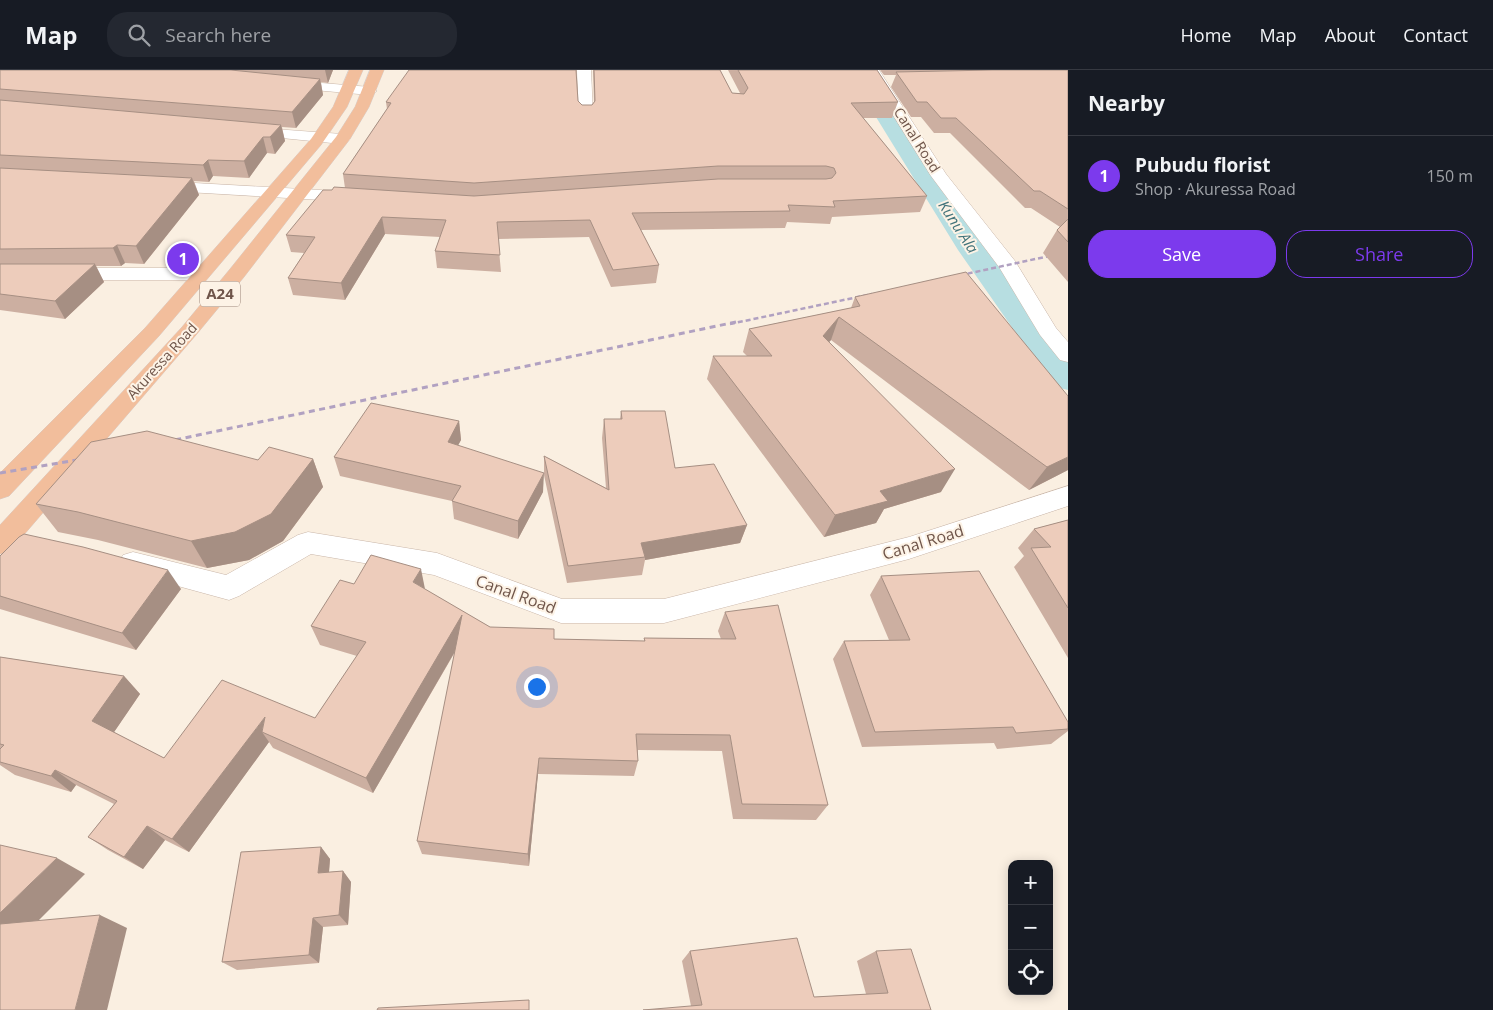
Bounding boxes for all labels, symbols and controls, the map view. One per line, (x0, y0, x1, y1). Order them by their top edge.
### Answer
search box (107, 12, 457, 57)
text: Map (25, 18, 77, 51)
icon: search (125, 21, 153, 49)
text: Search here (165, 22, 271, 48)
text: Home (1181, 23, 1231, 47)
text: Map (1259, 23, 1297, 47)
text: About (1325, 23, 1375, 47)
text: Contact (1403, 23, 1468, 47)
text: Nearby (1088, 89, 1165, 117)
street label: Canal Road (890, 104, 945, 176)
text: Pubudu florist (1135, 152, 1270, 178)
text: 1 (1099, 165, 1109, 187)
text: 150 m (1427, 165, 1473, 187)
text: Shop · Akuressa Road (1135, 178, 1296, 200)
water label: Kunu Ala (934, 196, 984, 257)
button: Save (1088, 230, 1276, 278)
button: Share (1286, 230, 1473, 278)
pin: 1 (167, 240, 199, 278)
road number: A24 (200, 282, 240, 306)
street label: Akuressa Road (122, 318, 201, 403)
street label: Canal Road (880, 519, 966, 565)
street label: Canal Road (473, 569, 559, 619)
your location (524, 674, 550, 700)
map controls (1008, 860, 1053, 995)
button: + (1008, 860, 1053, 905)
button: − (1008, 905, 1053, 950)
button: locate (1008, 950, 1053, 995)

